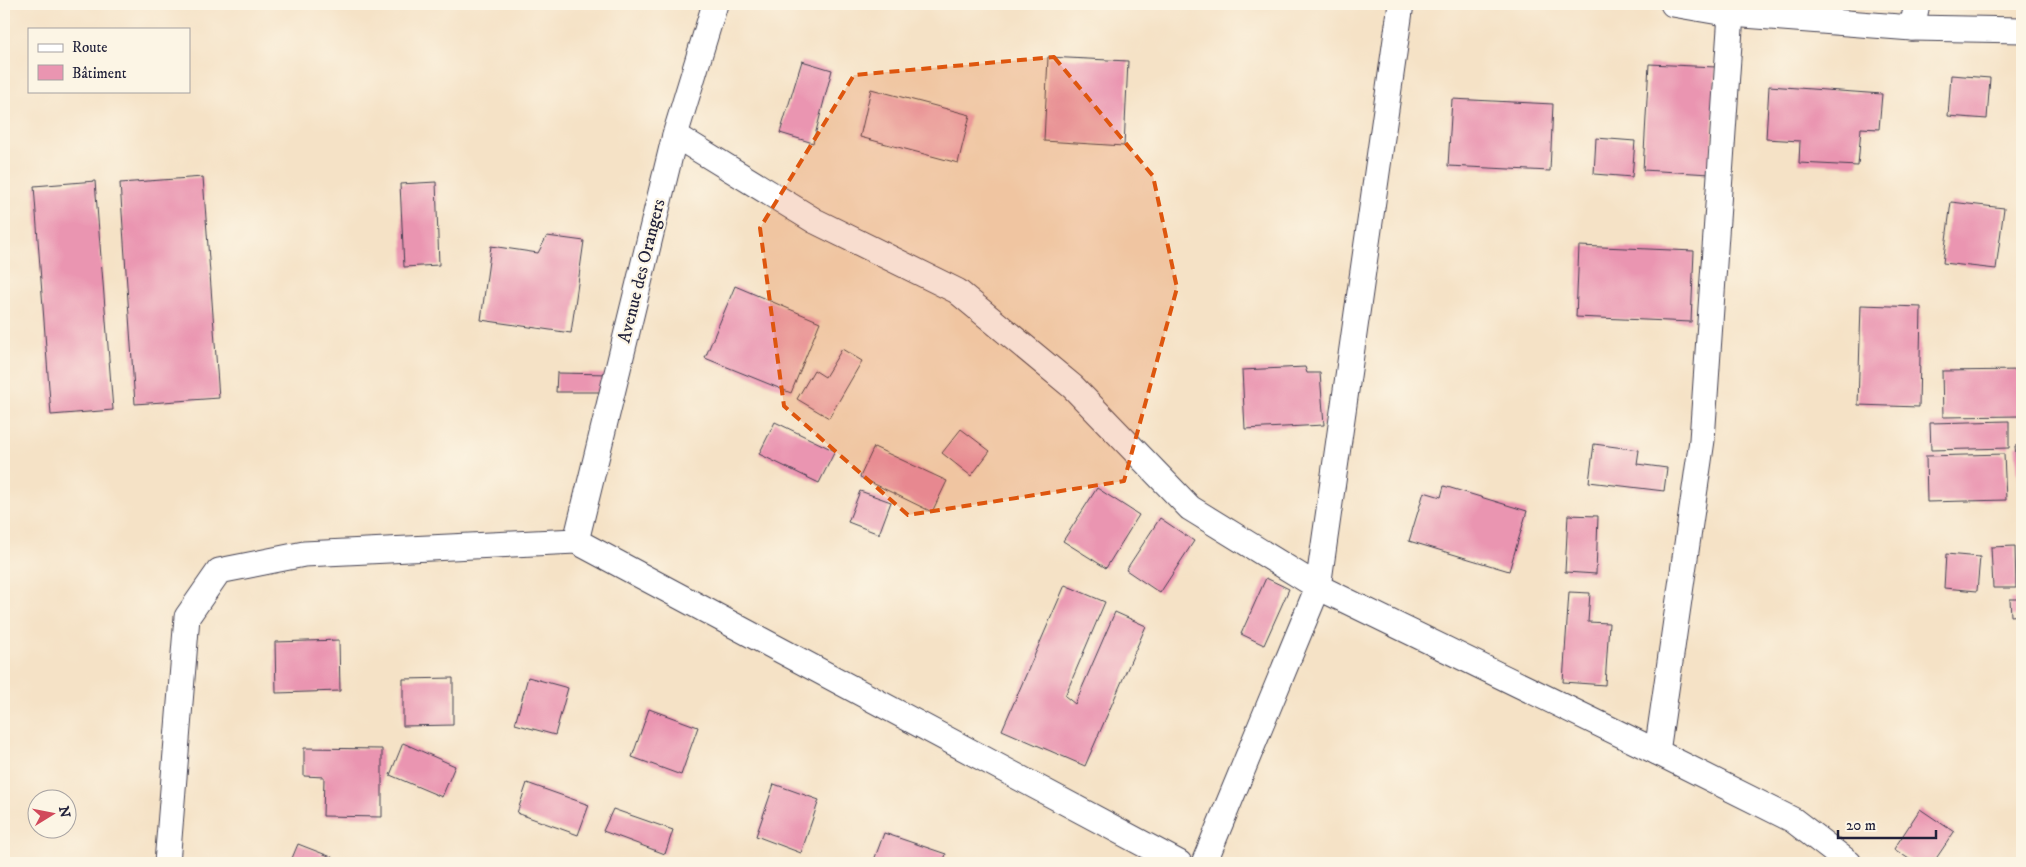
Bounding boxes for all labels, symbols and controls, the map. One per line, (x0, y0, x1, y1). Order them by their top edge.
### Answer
legend (28, 28, 190, 92)
text: Route (72, 38, 107, 57)
text: Bâtiment (72, 64, 127, 83)
street label: Avenue des Orangers (613, 197, 671, 345)
north arrow (28, 790, 78, 840)
text: N (54, 805, 74, 820)
scale bar (1838, 807, 1936, 839)
text: 20 m (1846, 816, 1876, 835)

